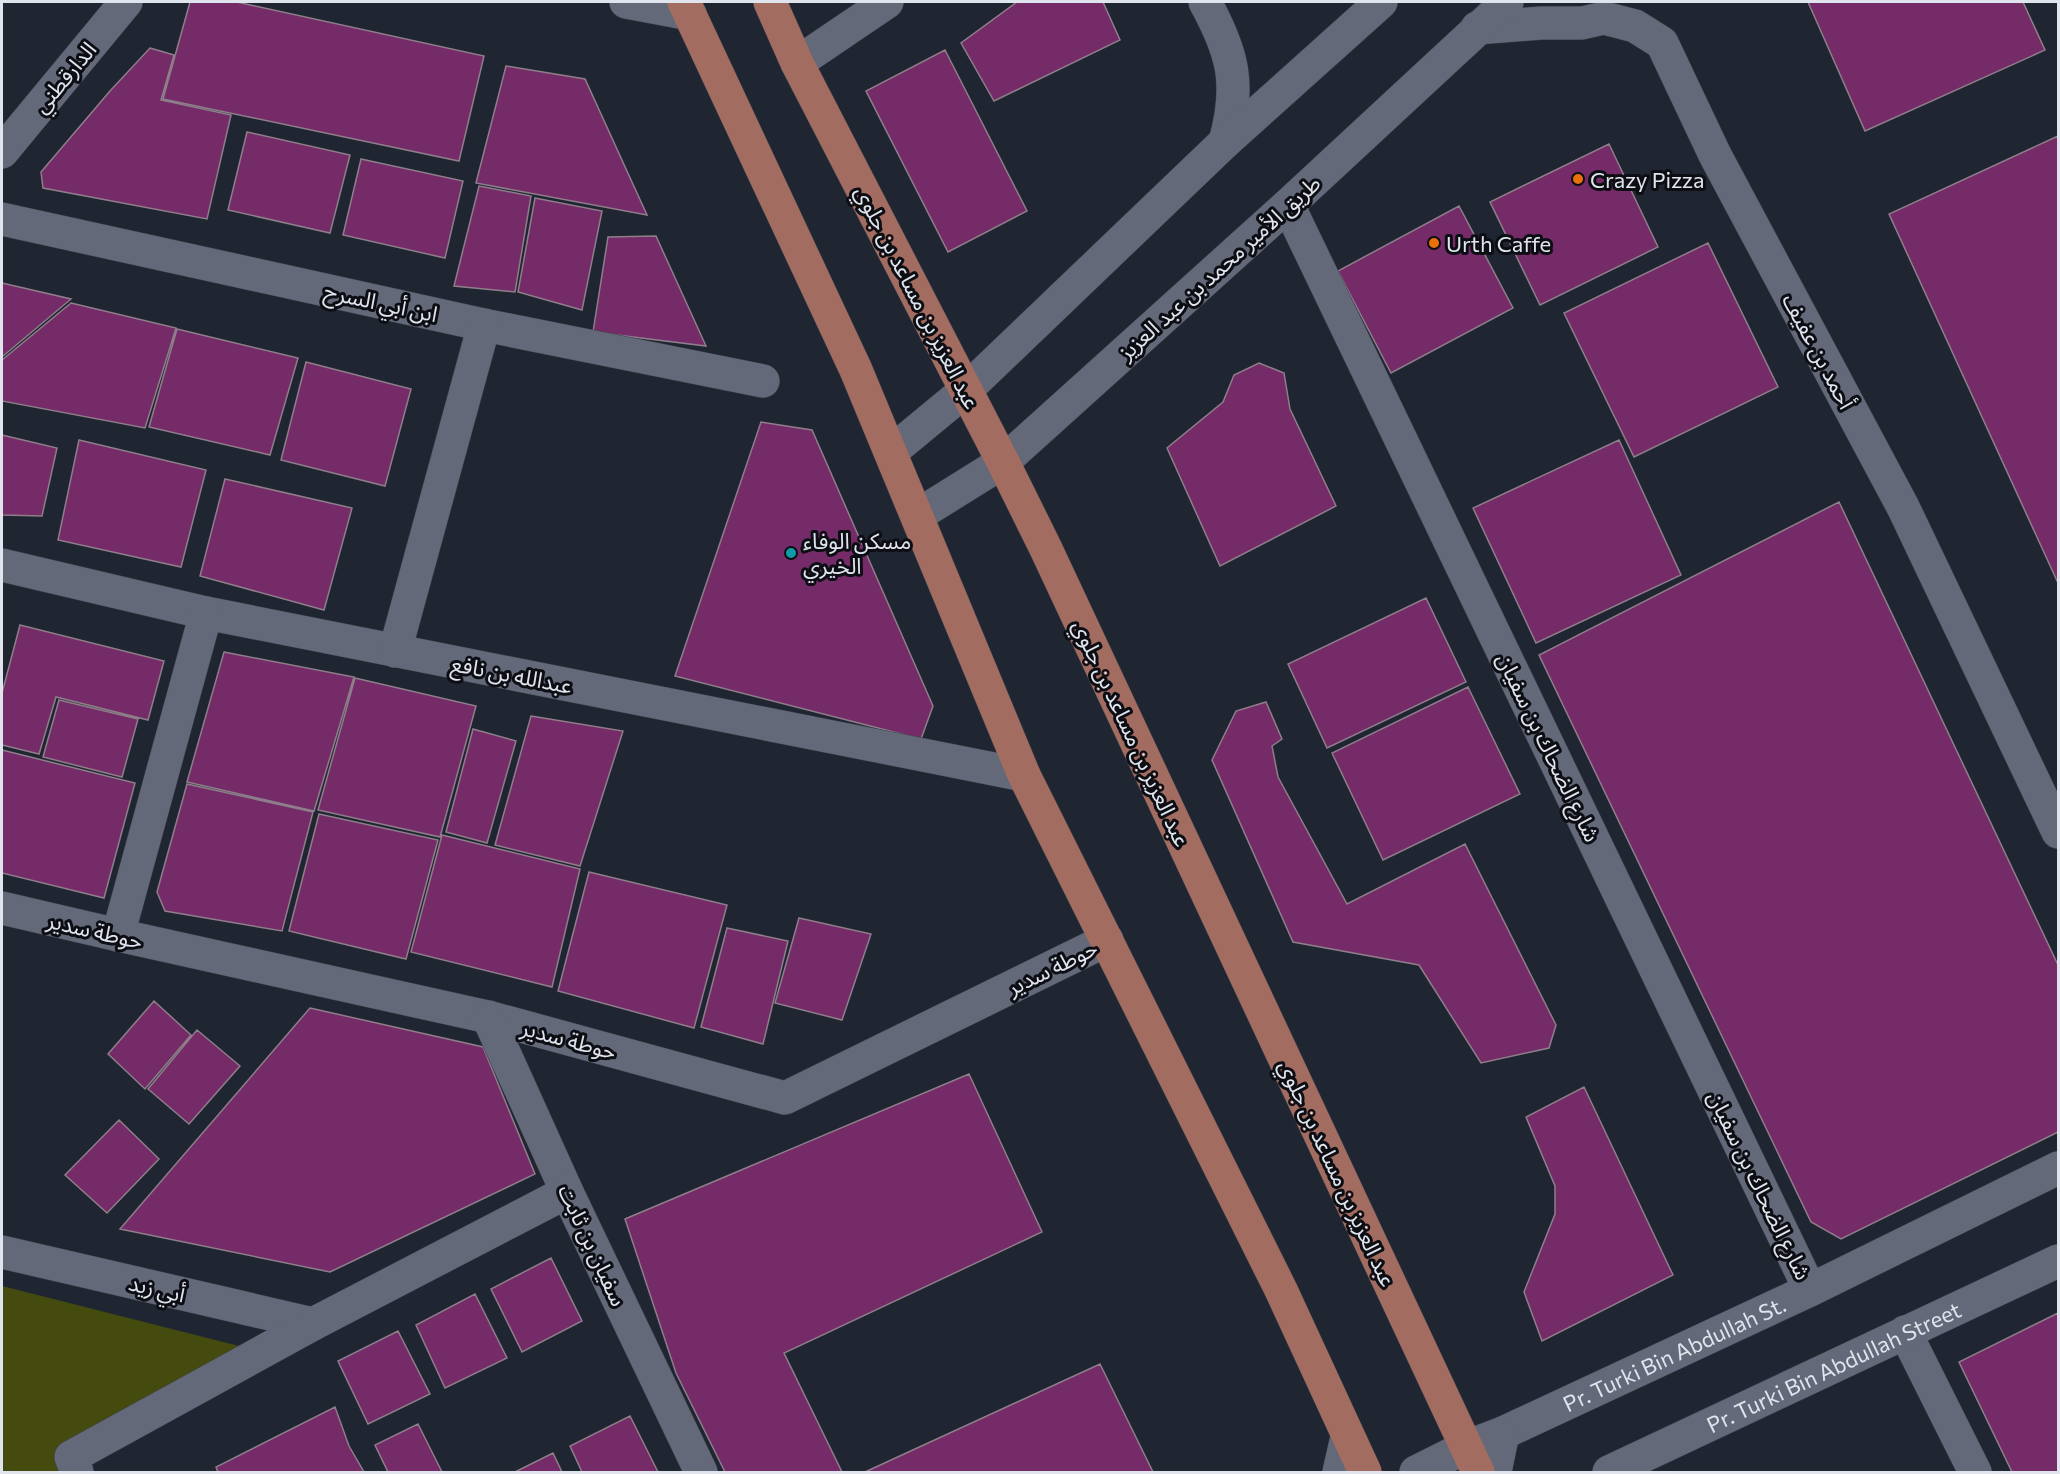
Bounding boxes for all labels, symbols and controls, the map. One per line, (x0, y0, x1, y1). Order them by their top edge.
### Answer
street label: الدارقطني (26, 36, 105, 121)
place label: Crazy Pizza (1590, 166, 1705, 193)
street label: طريق الأمير محمد بن عبد العزيز (1112, 169, 1326, 366)
marker: Crazy Pizza (1571, 172, 1585, 186)
street label: عبد العزيز بن مساعد بن جلوي (846, 181, 986, 415)
place label: Urth Caffe (1446, 230, 1551, 257)
marker: Urth Caffe (1427, 236, 1441, 250)
street label: ابن أبي السرح (321, 277, 440, 331)
street label: أحمد بن عفيف (1777, 288, 1861, 414)
place label: مسكن الوفاء الخيري (803, 527, 911, 583)
marker: مسكن الوفاء الخيري (784, 546, 798, 560)
street label: عبد العزيز بن مساعد بن جلوي (1064, 615, 1196, 852)
street label: شارع الضحاك بن سفيان (1488, 648, 1606, 848)
street label: عبدالله بن نافع (448, 649, 575, 703)
street label: حوطة سدير (44, 906, 146, 954)
street label: حوطة سدير (1001, 934, 1102, 1001)
street label: حوطة سدير (518, 1013, 620, 1065)
street label: عبد العزيز بن مساعد بن جلوي (1270, 1055, 1402, 1292)
street label: شارع الضحاك بن سفيان (1699, 1086, 1817, 1286)
street label: سفيان بن ثابت (553, 1180, 633, 1310)
street label: أبي زيد (125, 1268, 188, 1312)
street label: Pr. Turki Bin Abdullah St. (1558, 1290, 1790, 1417)
street label: Pr. Turki Bin Abdullah Street (1702, 1295, 1965, 1438)

